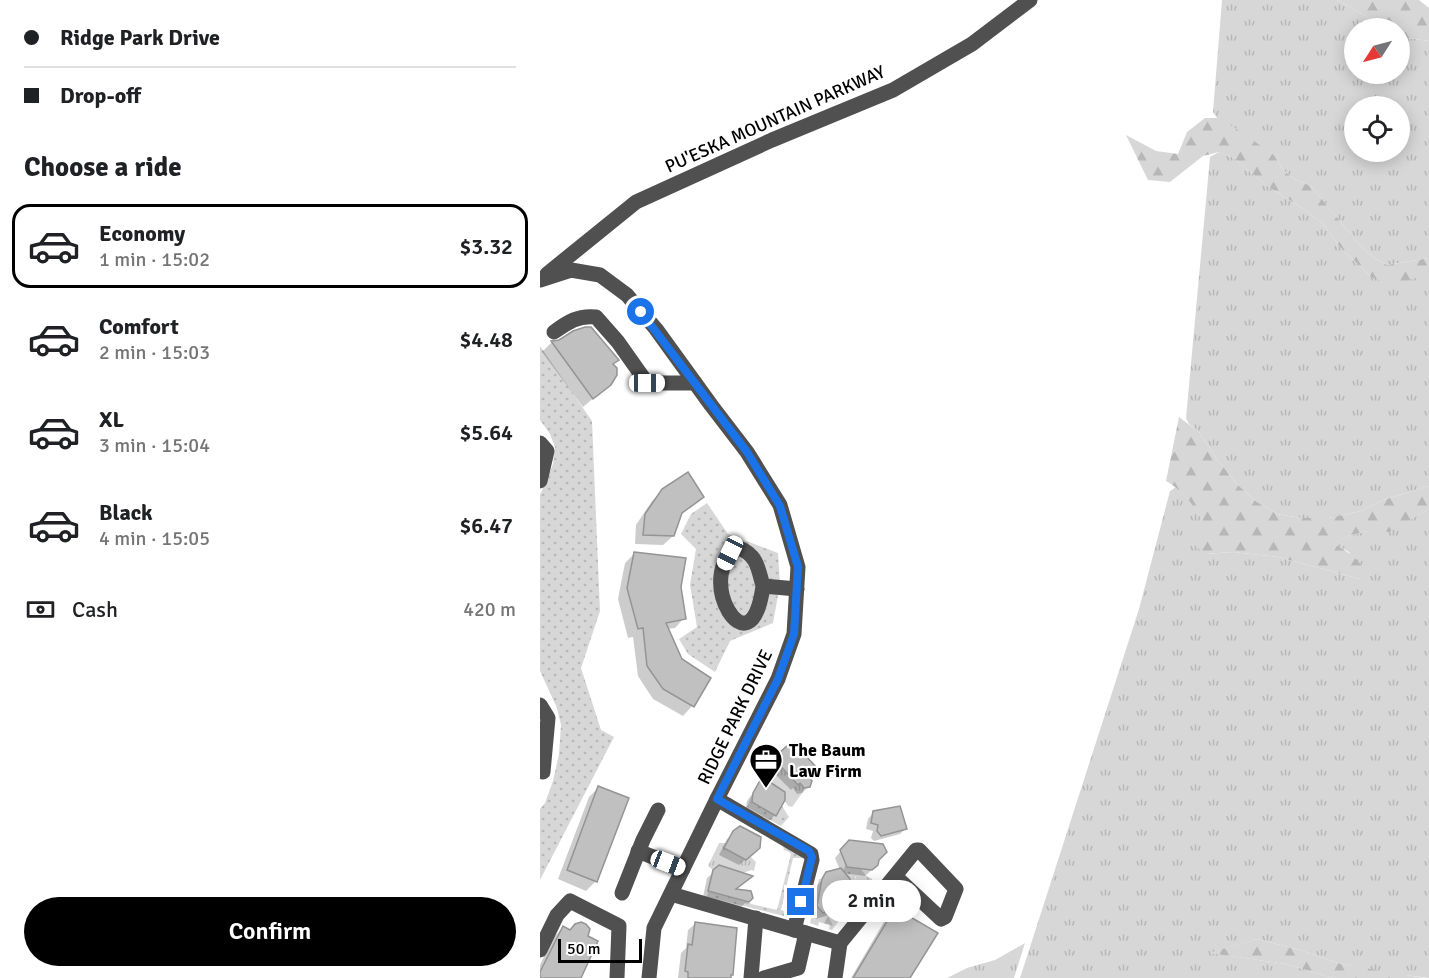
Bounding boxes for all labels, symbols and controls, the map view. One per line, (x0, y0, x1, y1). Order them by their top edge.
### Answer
north arrow (1344, 18, 1410, 84)
map controls (1344, 18, 1410, 162)
text: Ridge Park Drive (60, 24, 220, 51)
street label: PU'ESKA MOUNTAIN PARKWAY (662, 60, 888, 178)
text: Drop-off (60, 82, 141, 109)
button: locate (1344, 96, 1410, 162)
text: Choose a ride (24, 151, 182, 184)
icon: car (27, 219, 81, 273)
text: Economy (99, 220, 185, 247)
text: $3.32 (459, 233, 513, 260)
text: 1 min · 15:02 (99, 247, 210, 272)
route start (627, 298, 654, 325)
icon: car (27, 312, 81, 366)
text: Comfort (99, 313, 179, 340)
text: $4.48 (459, 326, 513, 353)
text: 2 min · 15:03 (99, 340, 210, 365)
car (629, 374, 665, 392)
icon: car (27, 405, 81, 459)
text: XL (99, 406, 124, 433)
text: $5.64 (459, 419, 513, 446)
text: 3 min · 15:04 (99, 433, 210, 458)
icon: car (27, 498, 81, 552)
text: Black (99, 499, 153, 526)
text: $6.47 (459, 512, 513, 539)
text: 4 min · 15:05 (99, 526, 210, 551)
car (714, 533, 746, 573)
icon: cash (24, 593, 57, 626)
text: Cash (72, 596, 118, 623)
text: 420 m (463, 597, 516, 622)
street label: RIDGE PARK DRIVE (693, 646, 777, 788)
place label: The Baum Law Firm (789, 739, 866, 782)
office icon: The Baum Law Firm (748, 742, 784, 789)
car (648, 848, 688, 878)
callout: 2 min (822, 881, 921, 923)
route end (787, 888, 814, 915)
text: 2 min (848, 888, 895, 913)
button: Confirm (24, 897, 516, 966)
scale bar (558, 936, 642, 964)
text: 50 m (567, 939, 601, 959)

